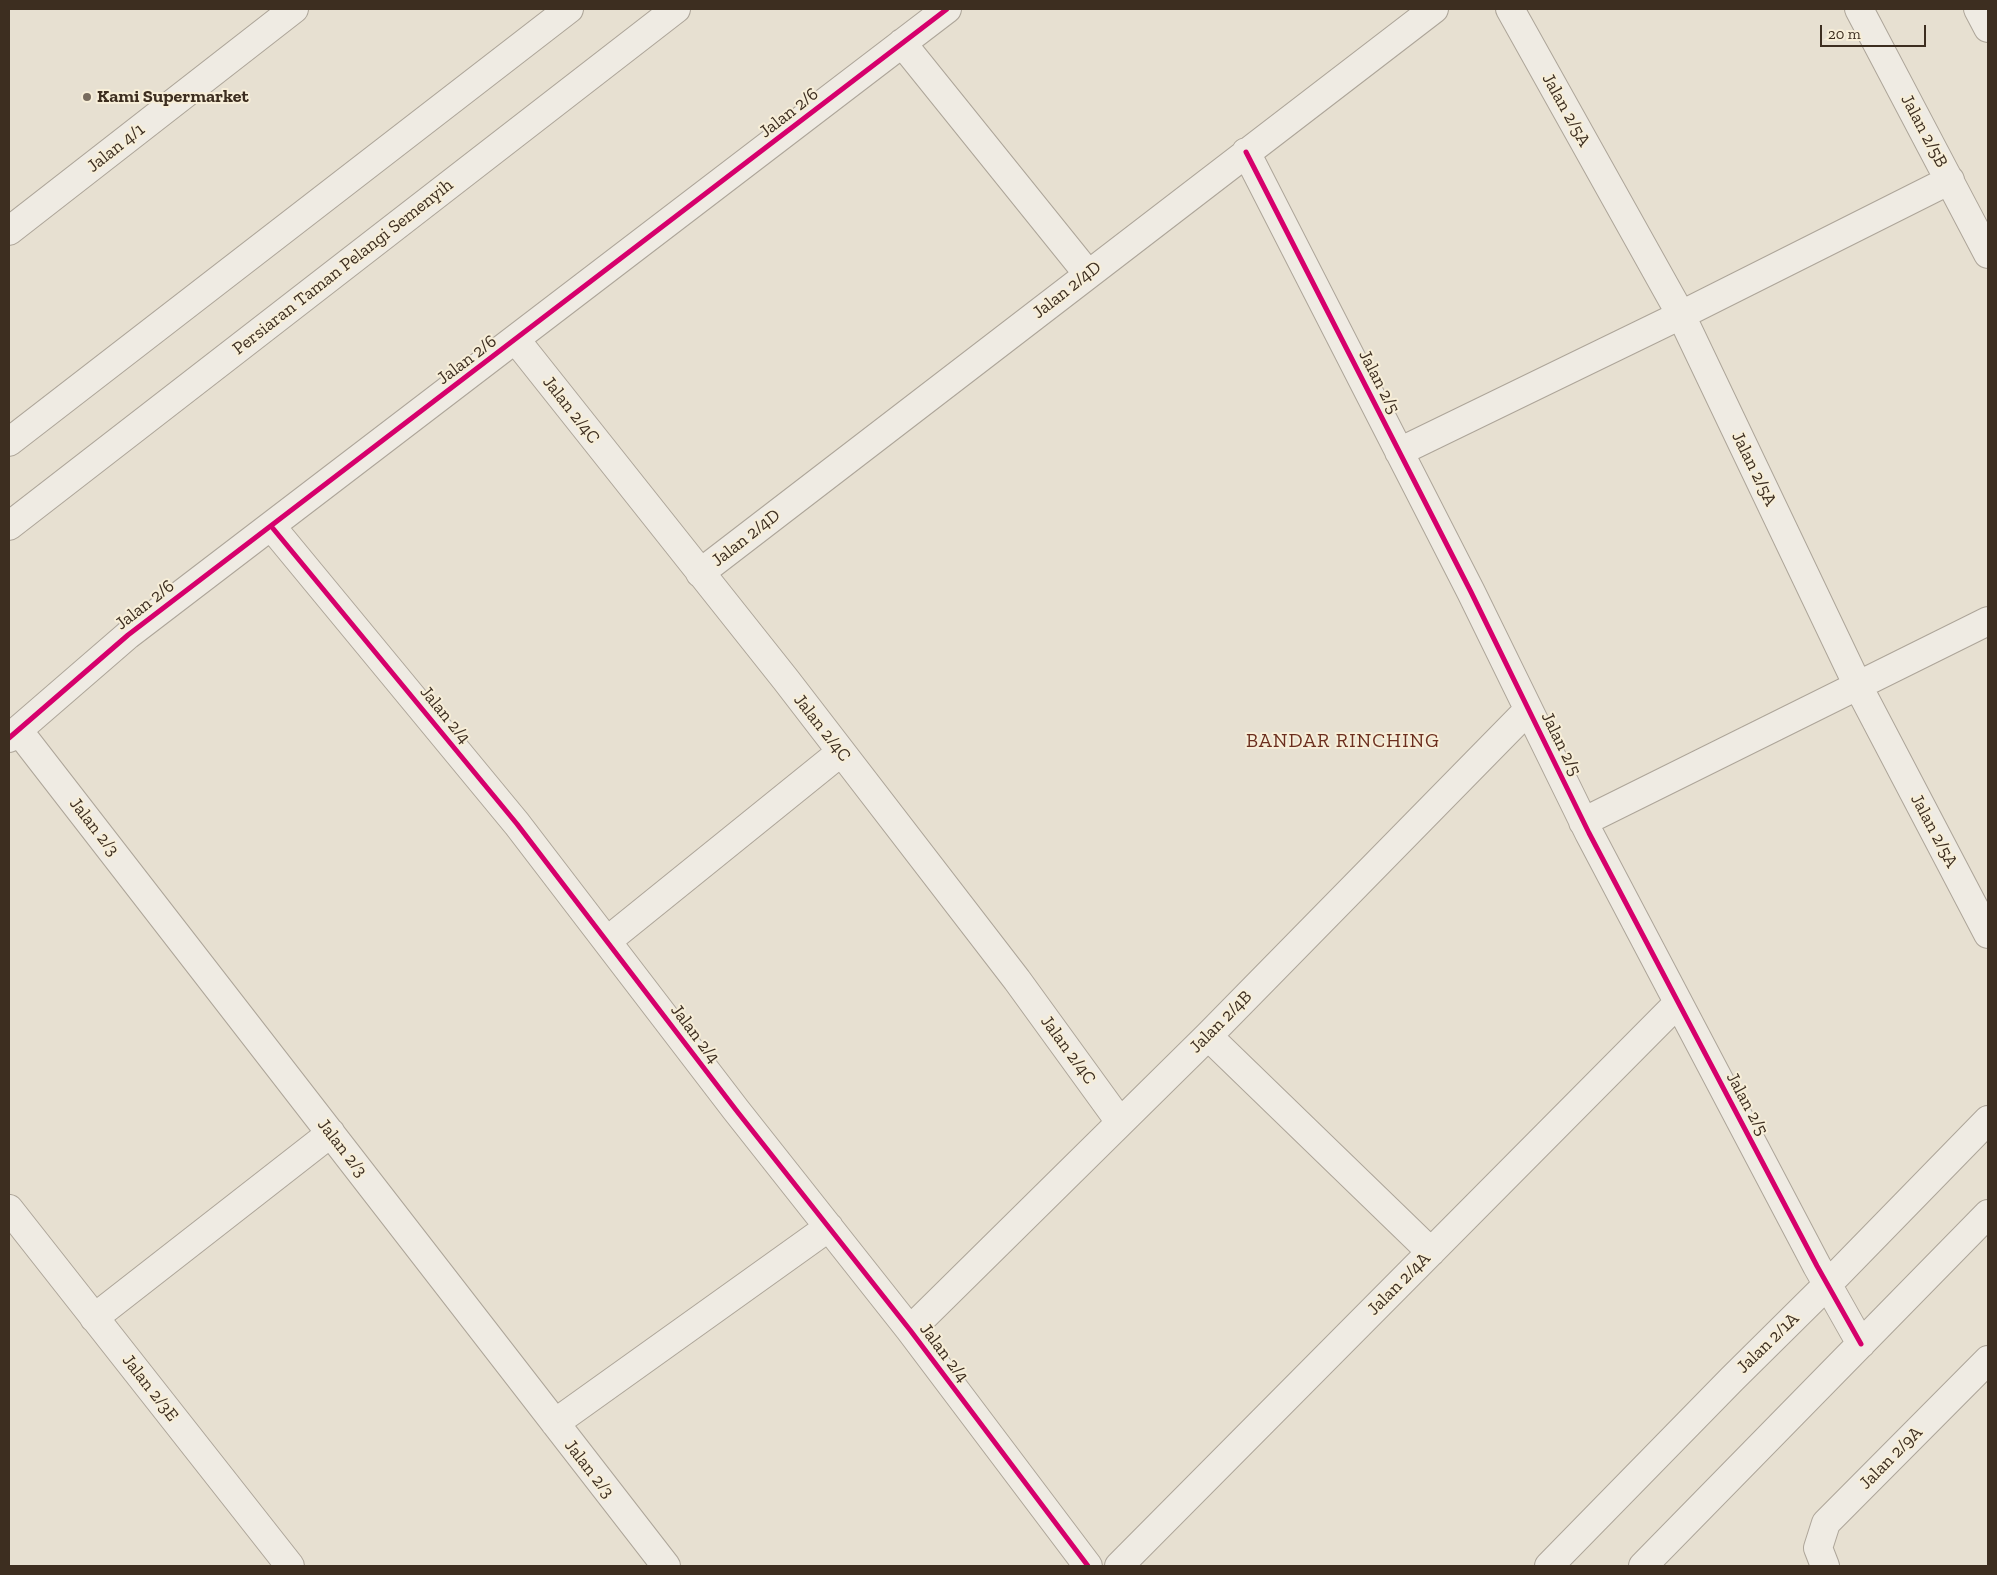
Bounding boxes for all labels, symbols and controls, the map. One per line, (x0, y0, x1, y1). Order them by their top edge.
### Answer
scale bar (1822, 15, 1928, 47)
text: 20 m (1828, 25, 1861, 43)
street label: Jalan 2/5A (1537, 70, 1595, 150)
street label: Jalan 2/6 (755, 83, 823, 143)
place label: Kami Supermarket (97, 86, 249, 108)
marker: Kami Supermarket (81, 91, 93, 103)
street label: Jalan 2/5B (1896, 91, 1952, 171)
street label: Jalan 4/1 (83, 119, 149, 177)
street label: Persiaran Taman Pelangi Semenyih (229, 174, 457, 360)
street label: Jalan 2/4D (1028, 256, 1106, 324)
street label: Jalan 2/6 (433, 331, 501, 389)
street label: Jalan 2/5 (1354, 347, 1404, 417)
street label: Jalan 2/4C (538, 372, 604, 448)
street label: Jalan 2/5A (1727, 428, 1781, 510)
street label: Jalan 2/4D (707, 504, 785, 572)
street label: Jalan 2/6 (111, 575, 179, 635)
street label: Jalan 2/4 (415, 682, 475, 748)
street label: Jalan 2/4C (789, 690, 855, 766)
street label: Jalan 2/5 (1536, 708, 1586, 780)
district label: BANDAR RINCHING (1244, 729, 1442, 753)
street label: Jalan 2/5A (1906, 791, 1962, 871)
street label: Jalan 2/3 (64, 793, 124, 861)
street label: Jalan 2/4B (1185, 986, 1257, 1058)
street label: Jalan 2/4 (666, 1000, 724, 1068)
street label: Jalan 2/4C (1036, 1011, 1100, 1089)
street label: Jalan 2/5 (1721, 1069, 1773, 1139)
street label: Jalan 2/3 (312, 1114, 372, 1182)
street label: Jalan 2/4A (1363, 1248, 1435, 1320)
street label: Jalan 2/1A (1732, 1308, 1804, 1378)
street label: Jalan 2/4 (915, 1319, 973, 1387)
street label: Jalan 2/3E (117, 1350, 183, 1426)
street label: Jalan 2/9A (1855, 1422, 1927, 1494)
street label: Jalan 2/3 (559, 1435, 619, 1503)

